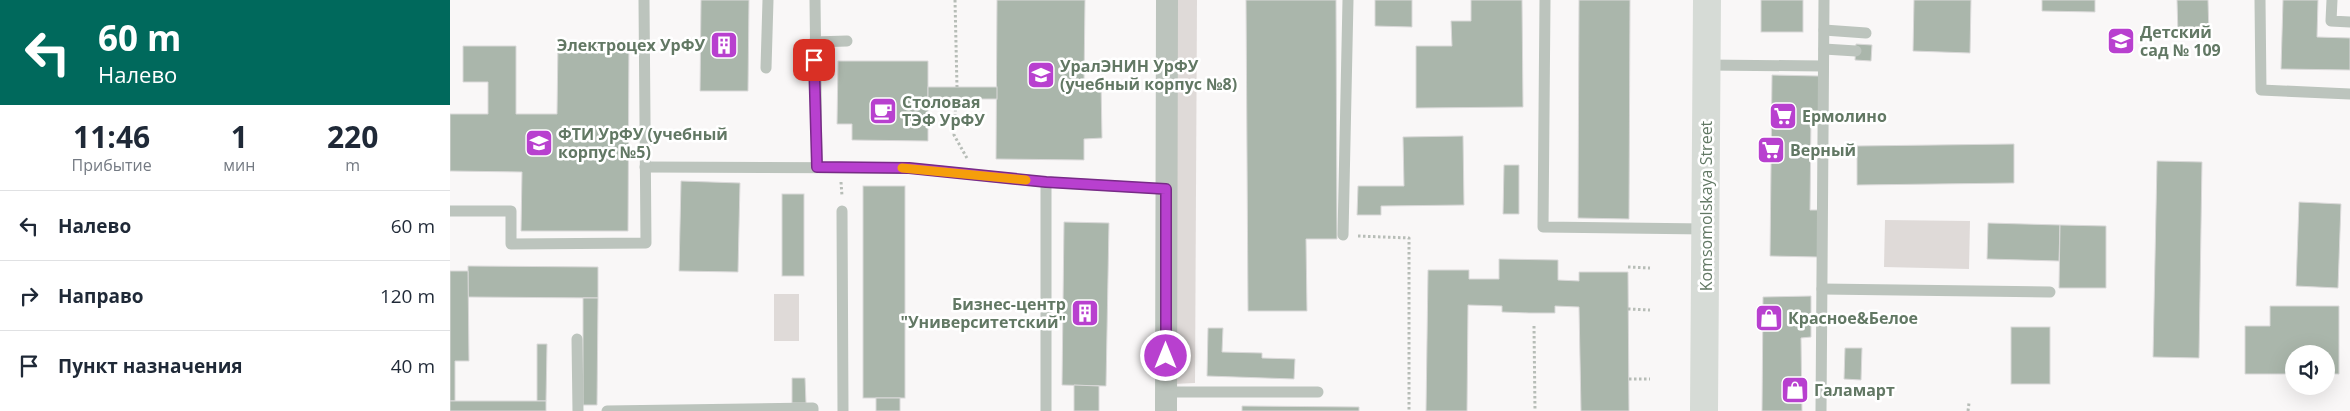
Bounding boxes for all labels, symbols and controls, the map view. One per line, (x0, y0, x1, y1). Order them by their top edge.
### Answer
text: 60 m (98, 14, 181, 61)
icon: left (15, 20, 80, 85)
place label: Детский сад № 109 (2140, 21, 2221, 61)
school or university icon: Детский сад № 109 (2106, 26, 2136, 56)
building icon: Электроцех УрФУ (709, 30, 739, 60)
place label: Электроцех УрФУ (557, 34, 705, 56)
pin (793, 39, 835, 81)
icon: arrive (800, 46, 828, 74)
place label: УралЭНИН УрФУ (учебный корпус №8) (1060, 55, 1237, 95)
text: Налево (98, 59, 177, 89)
school or university icon: УралЭНИН УрФУ (учебный корпус №8) (1026, 60, 1056, 90)
place label: Столовая ТЭФ УрФУ (902, 91, 985, 131)
cafe icon: Столовая ТЭФ УрФУ (868, 96, 898, 126)
supermarket icon: Ермолино (1768, 101, 1798, 131)
place label: Ермолино (1802, 105, 1887, 127)
text: 11:46 (73, 116, 150, 157)
text: 1 (231, 116, 248, 157)
text: 220 (327, 116, 378, 157)
street label: Komsomolskaya Street (1695, 120, 1717, 291)
place label: ФТИ УрФУ (учебный корпус №5) (558, 123, 728, 163)
school or university icon: ФТИ УрФУ (учебный корпус №5) (524, 128, 554, 158)
supermarket icon: Верный (1756, 135, 1786, 165)
place label: Верный (1790, 139, 1856, 161)
text: Прибытие (72, 154, 152, 176)
text: мин (223, 154, 255, 176)
text: m (345, 154, 360, 176)
icon: left (15, 212, 43, 240)
text: Налево (58, 213, 131, 239)
text: 60 m (391, 213, 435, 239)
icon: right (15, 282, 43, 310)
text: Направо (58, 283, 144, 309)
text: 120 m (380, 283, 435, 309)
place label: Бизнес-центр "Университетский" (900, 293, 1066, 333)
building icon: Бизнес-центр "Университетский" (1070, 298, 1100, 328)
shop icon: Красное&Белое (1754, 303, 1784, 333)
place label: Красное&Белое (1788, 307, 1918, 329)
position arrow (1139, 329, 1191, 381)
map controls (2285, 345, 2335, 395)
button: sound (2285, 345, 2335, 395)
icon: arrive (15, 352, 43, 380)
text: Пункт назначения (58, 353, 243, 379)
text: 40 m (391, 353, 435, 379)
shop icon: Галамарт (1780, 375, 1810, 405)
place label: Галамарт (1814, 379, 1895, 401)

